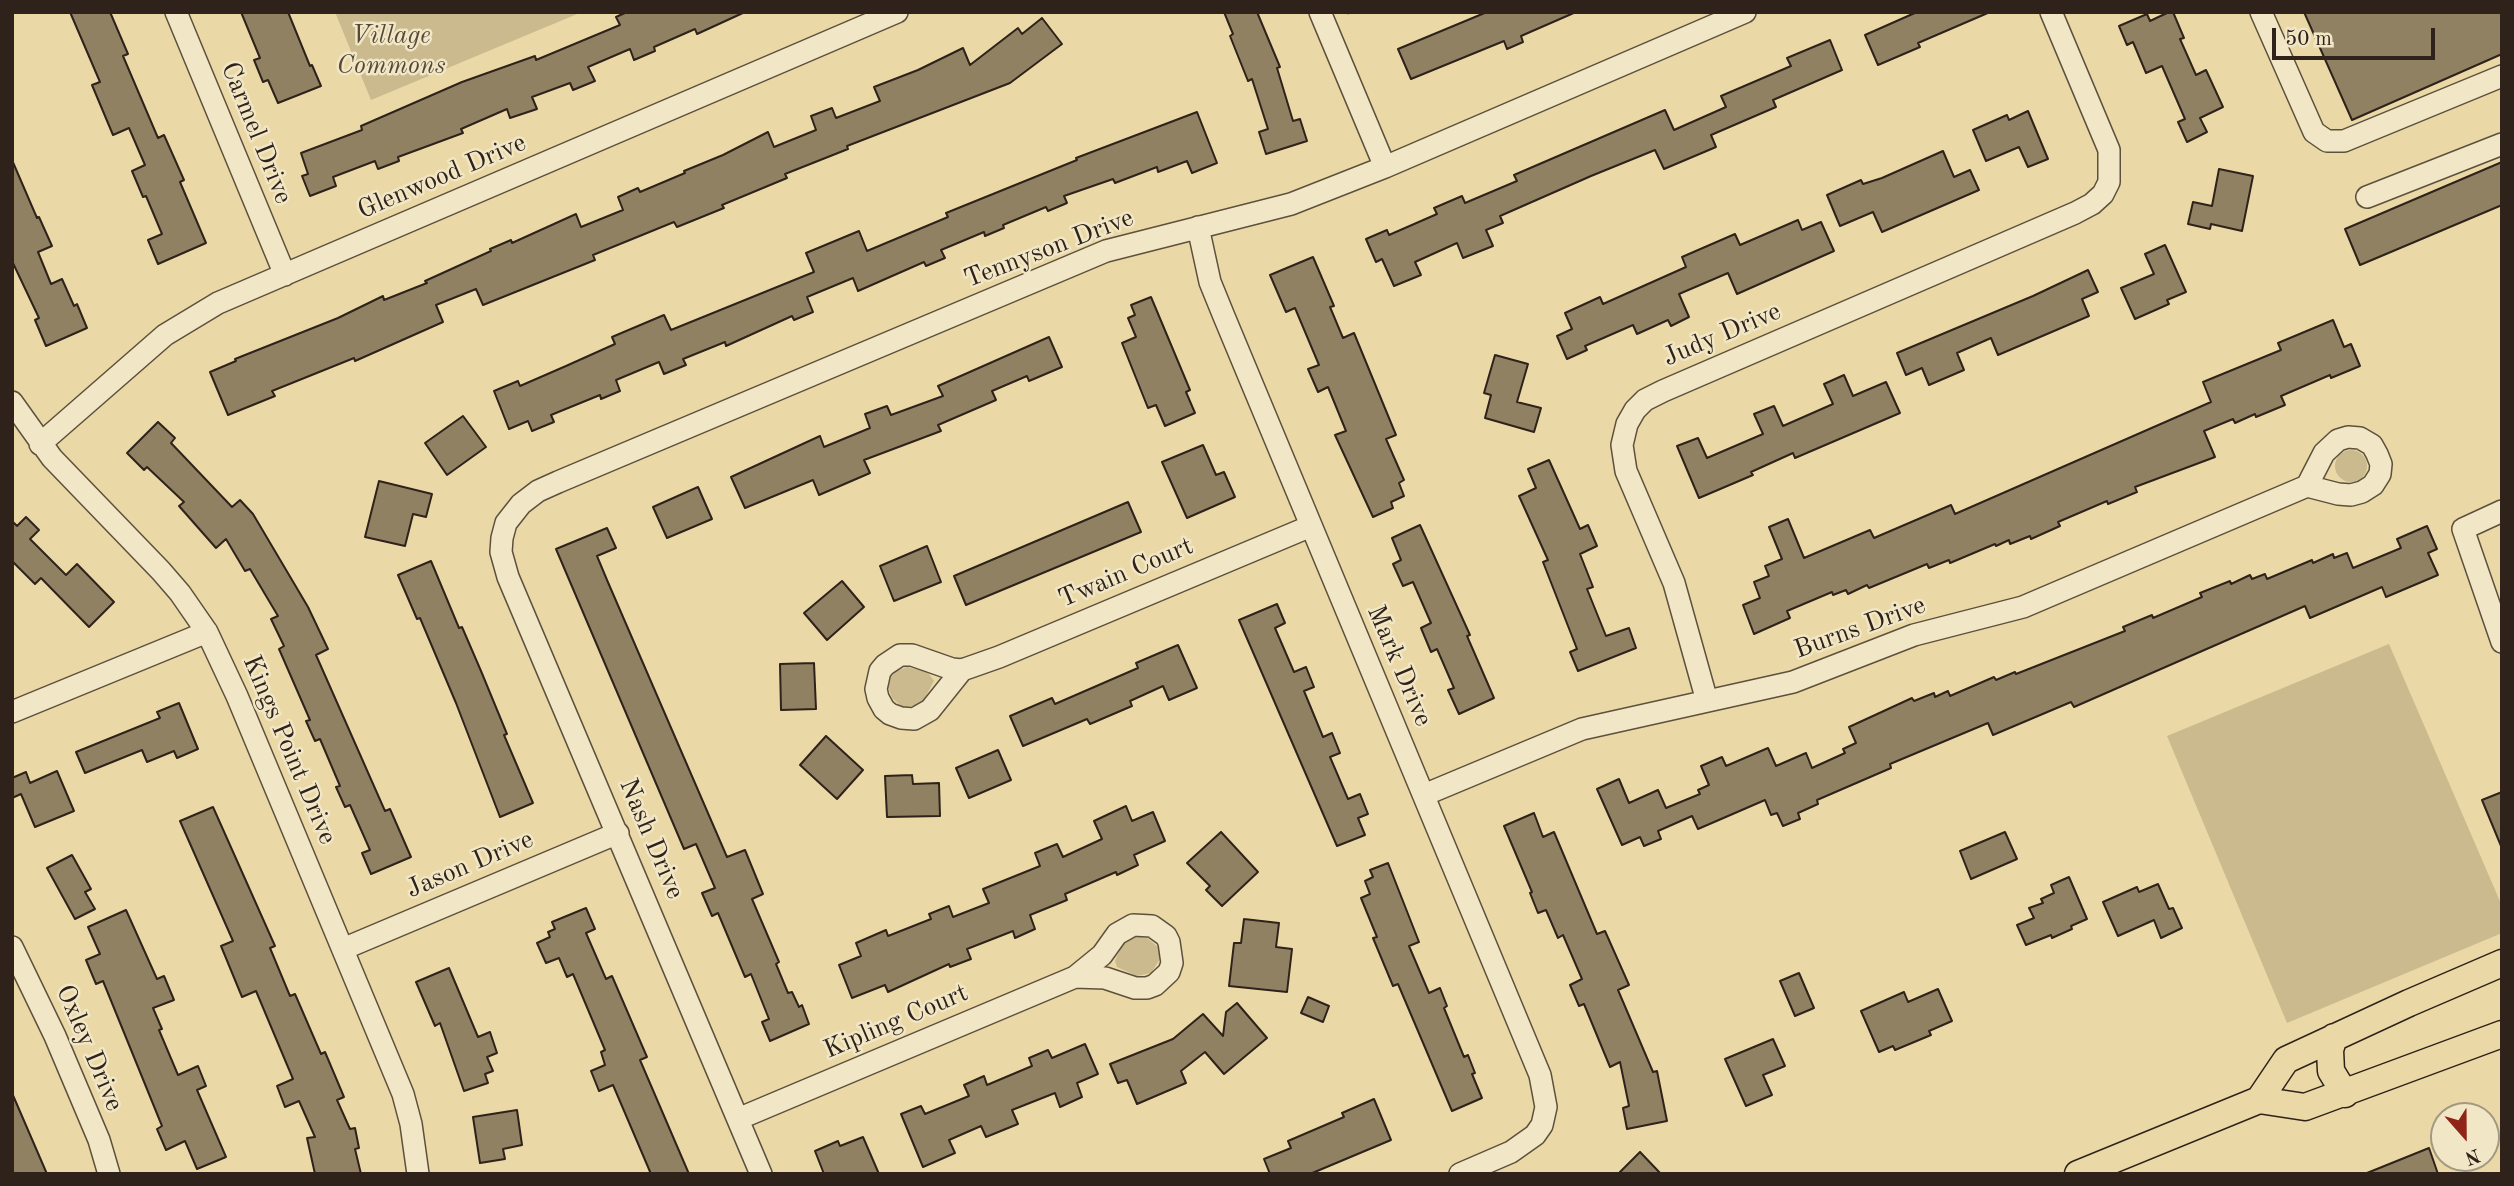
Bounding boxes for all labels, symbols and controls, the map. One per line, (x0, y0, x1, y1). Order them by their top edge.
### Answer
scale bar (2276, 14, 2439, 58)
park label: Village Commons (336, 20, 446, 82)
text: 50 m (2285, 29, 2332, 50)
street label: Carmel Drive (213, 57, 299, 209)
street label: Glenwood Drive (353, 128, 531, 226)
street label: Tennyson Drive (960, 202, 1138, 296)
street label: Judy Drive (1658, 296, 1786, 374)
street label: Twain Court (1054, 531, 1198, 615)
street label: Burns Drive (1790, 590, 1930, 666)
street label: Mark Drive (1360, 601, 1438, 731)
street label: Kings Point Drive (235, 651, 343, 849)
street label: Nash Drive (612, 774, 690, 904)
street label: Jason Drive (402, 824, 538, 906)
street label: Kipling Court (819, 978, 973, 1066)
street label: Oxley Drive (48, 980, 130, 1116)
north arrow (2430, 1102, 2500, 1172)
text: N (2462, 1144, 2482, 1167)

